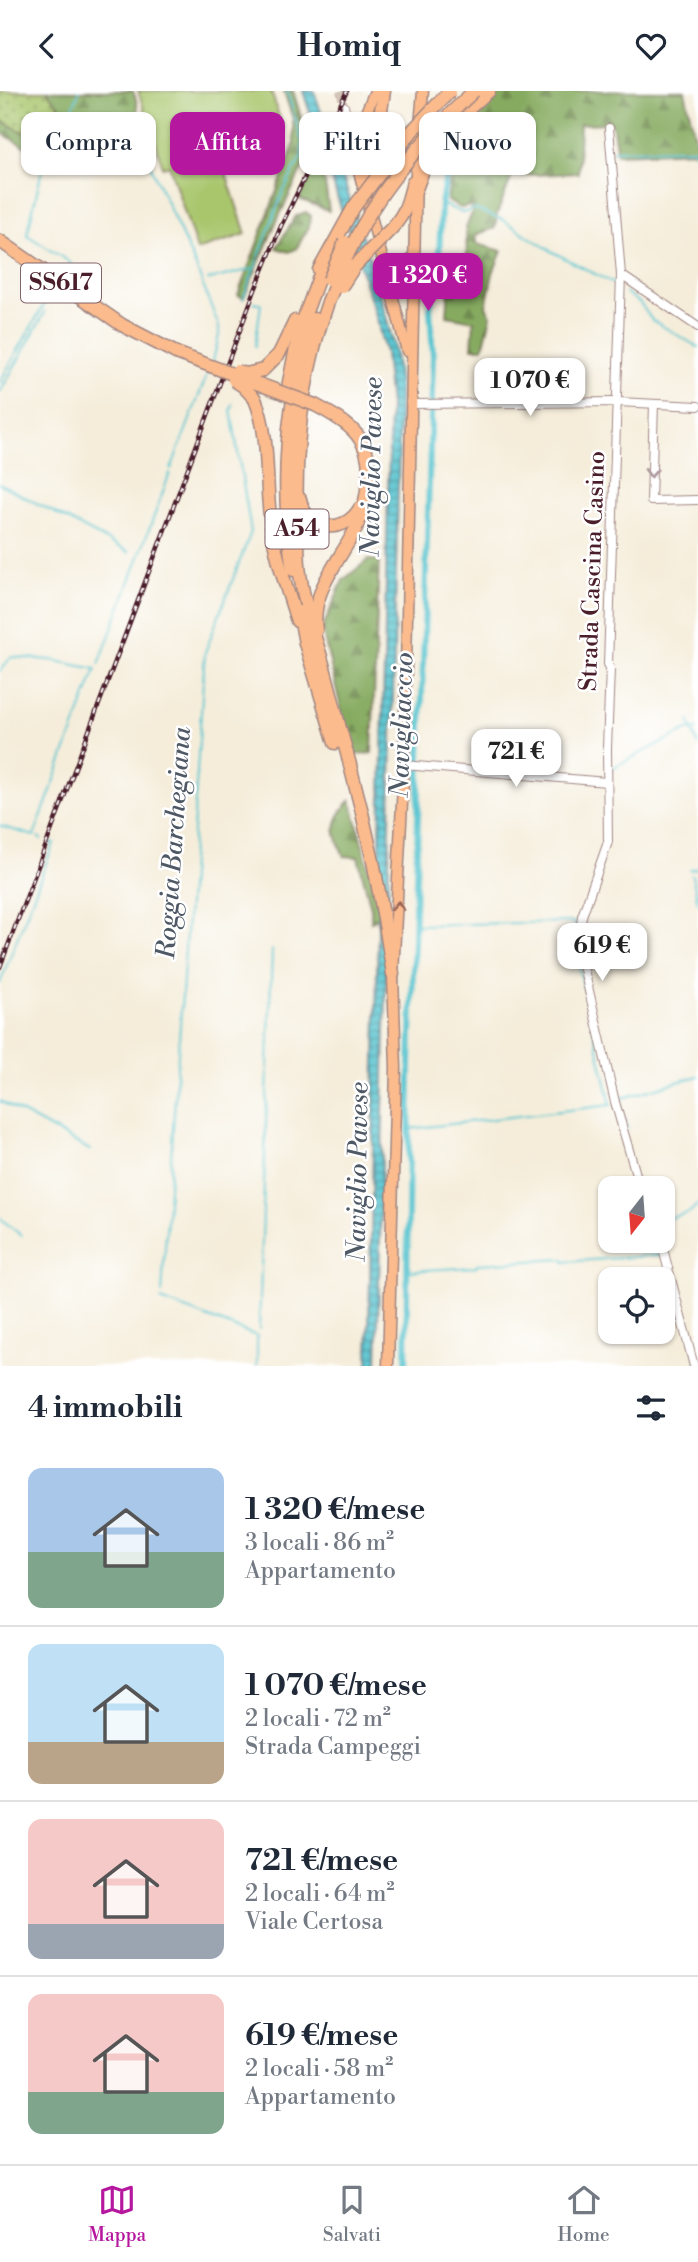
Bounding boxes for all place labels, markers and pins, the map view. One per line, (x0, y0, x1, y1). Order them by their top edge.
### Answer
pin: 1 320 € (363, 253, 493, 313)
pin: 1 070 € (465, 359, 595, 418)
pin: 721 € (467, 729, 565, 789)
pin: 619 € (553, 923, 651, 983)

